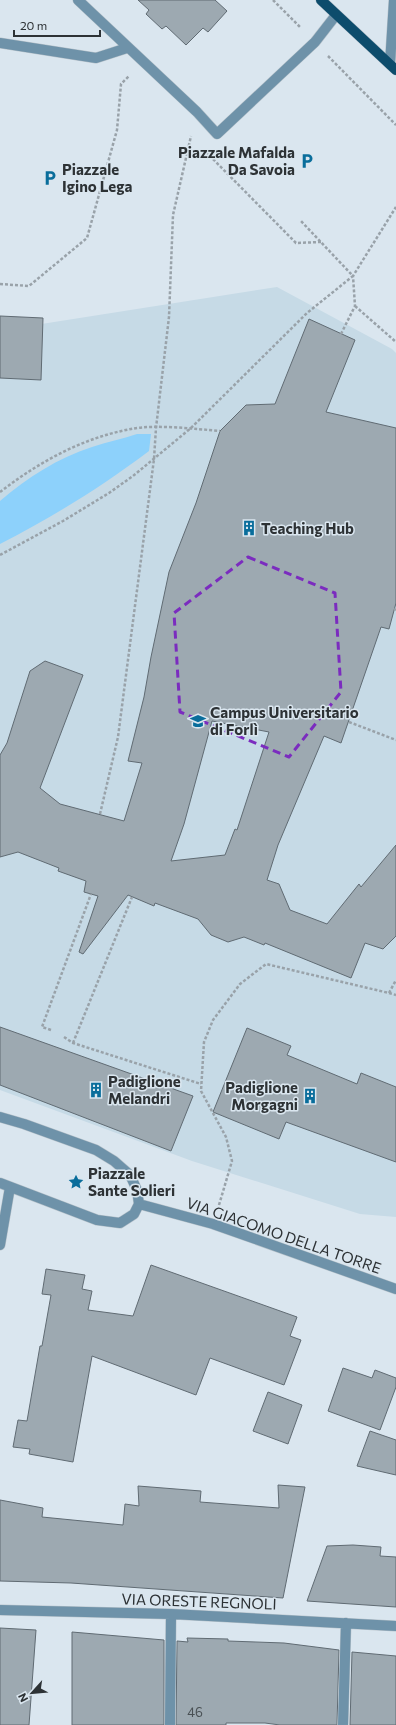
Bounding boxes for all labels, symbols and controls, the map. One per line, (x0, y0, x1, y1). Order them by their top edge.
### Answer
scale bar (14, 12, 100, 38)
text: 20 m (20, 18, 47, 32)
place label: Piazzale Mafalda Da Savoia (178, 143, 295, 178)
parking icon: Piazzale Mafalda Da Savoia (298, 152, 316, 170)
place label: Piazzale Igino Lega (62, 160, 132, 195)
parking icon: Piazzale Igino Lega (41, 169, 59, 187)
building icon: Teaching Hub (240, 519, 258, 537)
place label: Teaching Hub (261, 519, 354, 537)
place label: Campus Universitario di Forlì (210, 703, 359, 738)
school or university icon: Campus Universitario di Forlì (189, 712, 207, 730)
place label: Padiglione Melandri (108, 1072, 181, 1107)
place label: Padiglione Morgagni (225, 1078, 298, 1113)
building icon: Padiglione Melandri (87, 1081, 105, 1099)
building icon: Padiglione Morgagni (301, 1087, 319, 1105)
place label: Piazzale Sante Solieri (88, 1164, 175, 1199)
place icon: Piazzale Sante Solieri (67, 1173, 85, 1191)
street label: VIA GIACOMO DELLA TORRE (184, 1193, 384, 1277)
street label: VIA ORESTE REGNOLI (121, 1589, 277, 1613)
north arrow (12, 1673, 52, 1713)
text: N (15, 1691, 30, 1704)
house number: 46 (187, 1704, 203, 1720)

